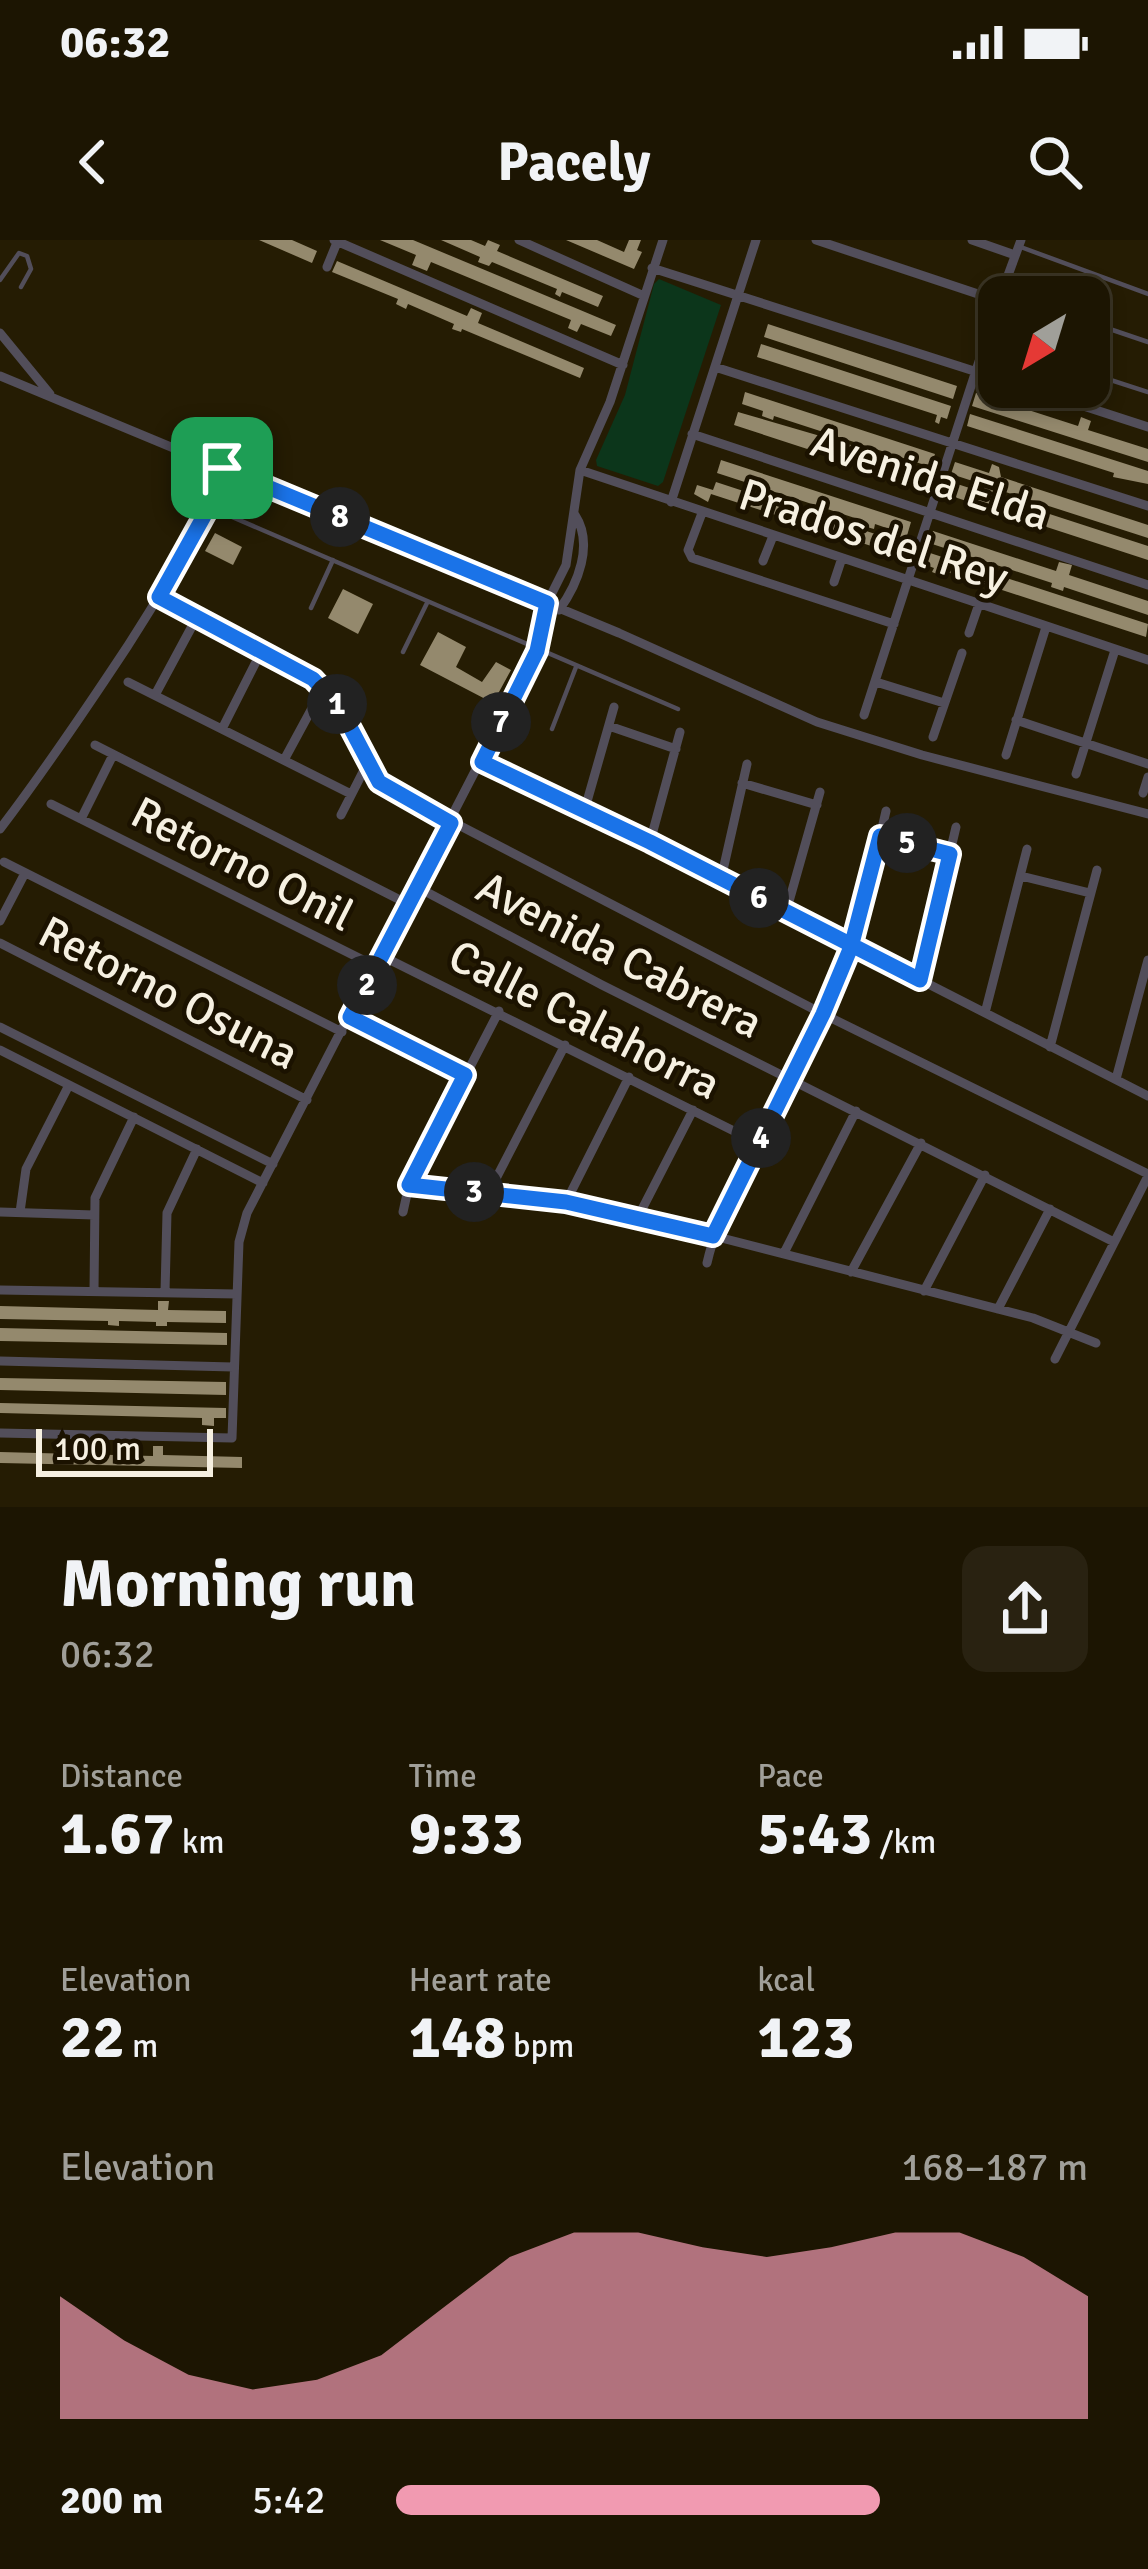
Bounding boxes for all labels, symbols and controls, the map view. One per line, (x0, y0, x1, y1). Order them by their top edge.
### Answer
text: 06:32 (60, 15, 170, 70)
icon: back (60, 129, 126, 195)
text: Pacely (497, 129, 651, 196)
icon: search (1022, 129, 1088, 195)
north arrow (978, 276, 1110, 408)
map controls (978, 276, 1110, 408)
street label: Avenida Elda (804, 414, 1057, 543)
pin (171, 417, 273, 519)
icon: arrive (189, 435, 255, 501)
street label: Prados del Rey (732, 467, 1015, 606)
pin: 8 (310, 487, 370, 547)
text: 8 (331, 496, 349, 537)
pin: 1 (307, 674, 367, 734)
text: 1 (328, 683, 346, 724)
pin: 7 (471, 692, 531, 752)
text: 7 (492, 701, 510, 742)
street label: Retorno Onil (122, 785, 362, 944)
pin: 5 (877, 813, 937, 873)
text: 5 (898, 822, 916, 863)
street label: Avenida Cabrera (467, 860, 771, 1051)
pin: 6 (729, 868, 789, 928)
text: 6 (750, 877, 768, 918)
street label: Retorno Osuna (30, 905, 307, 1082)
street label: Calle Calahorra (440, 928, 729, 1112)
pin: 2 (337, 955, 397, 1015)
text: 2 (358, 964, 376, 1005)
pin: 4 (731, 1108, 791, 1168)
text: 4 (752, 1117, 770, 1158)
pin: 3 (444, 1162, 504, 1222)
text: 3 (465, 1171, 483, 1212)
scale bar (36, 1423, 213, 1476)
text: 100 m (54, 1429, 141, 1470)
text: Morning run (60, 1544, 416, 1625)
button: share (962, 1546, 1088, 1672)
text: 06:32 (60, 1630, 155, 1678)
text: Distance (60, 1756, 183, 1797)
text: Time (409, 1756, 477, 1797)
text: Pace (757, 1756, 824, 1797)
text: 1.67 (60, 1797, 174, 1871)
text: 9:33 (409, 1797, 524, 1871)
text: 5:43 (757, 1797, 872, 1871)
text: km (174, 1822, 225, 1863)
text: /km (872, 1822, 936, 1863)
text: Elevation (60, 1960, 191, 2001)
text: Heart rate (409, 1960, 552, 2001)
text: kcal (757, 1960, 815, 2001)
text: 22 (60, 2001, 125, 2075)
text: 148 (409, 2001, 506, 2075)
text: 123 (757, 2001, 855, 2075)
text: m (125, 2026, 158, 2067)
text: bpm (506, 2026, 574, 2067)
text: Elevation (60, 2143, 215, 2191)
text: 168–187 m (901, 2143, 1088, 2191)
text: 200 m (60, 2476, 163, 2524)
text: 5:42 (252, 2476, 326, 2524)

